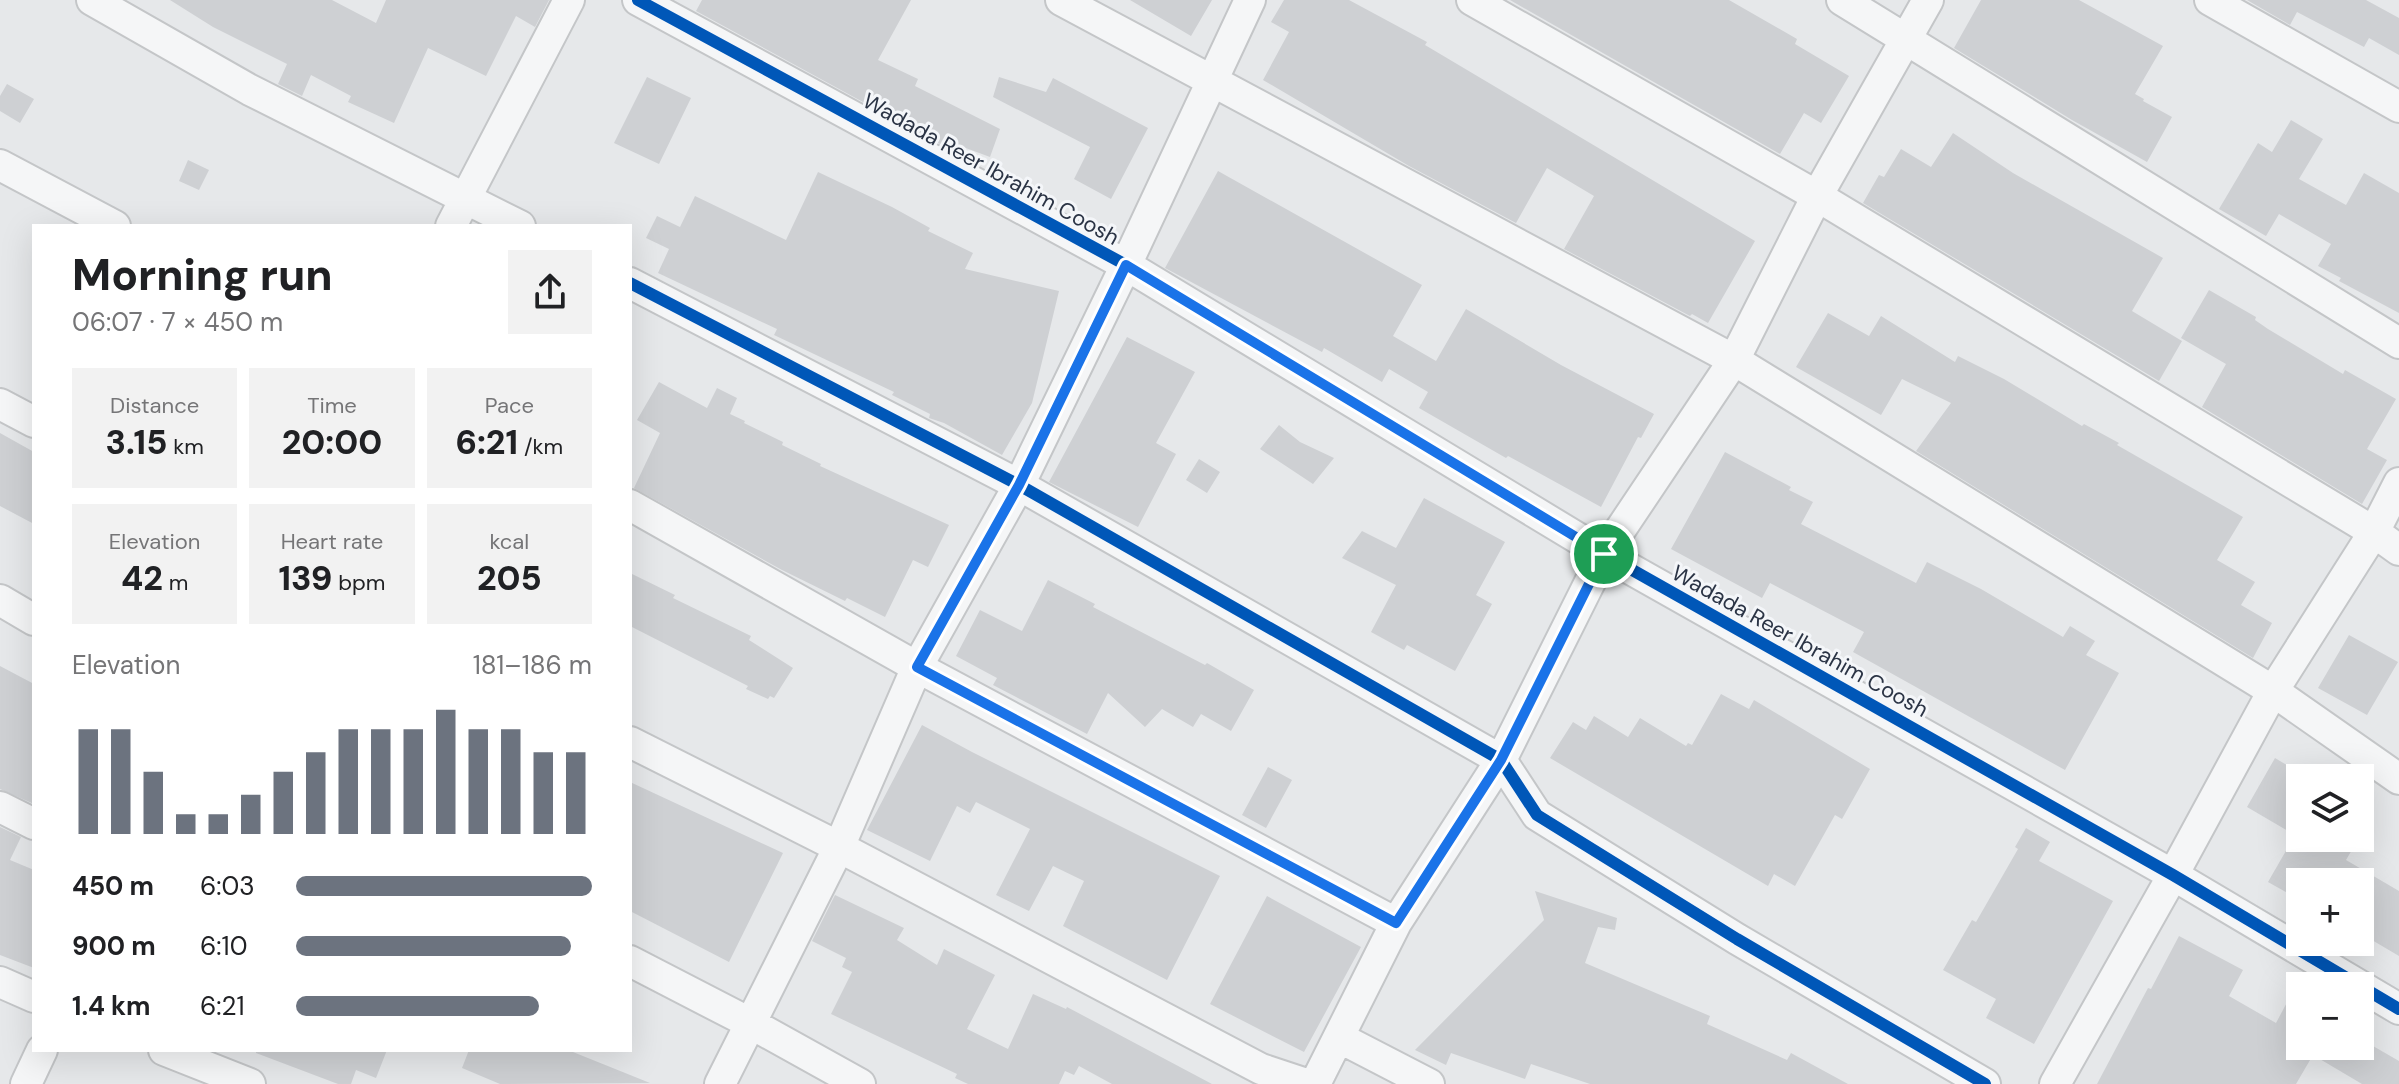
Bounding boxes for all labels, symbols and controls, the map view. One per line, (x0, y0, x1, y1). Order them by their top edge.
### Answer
street label: Wadada Reer Ibrahim Coosh (858, 86, 1124, 252)
text: Morning run (72, 246, 333, 304)
button: share (508, 250, 592, 334)
text: 06:07 · 7 × 450 m (72, 305, 283, 339)
text: Distance (110, 391, 199, 420)
text: Time (307, 391, 357, 420)
text: Pace (485, 391, 534, 420)
text: 3.15 (105, 420, 167, 465)
text: 20:00 (282, 420, 382, 465)
text: 6:21 (455, 420, 518, 465)
text: km (167, 432, 204, 461)
text: /km (518, 432, 563, 461)
pin (1570, 520, 1638, 588)
text: Elevation (109, 527, 201, 556)
text: Heart rate (281, 527, 383, 556)
text: kcal (489, 527, 529, 556)
icon: arrive (1582, 532, 1626, 576)
text: 42 (121, 556, 163, 601)
text: 139 (279, 556, 332, 601)
text: 205 (477, 556, 542, 601)
street label: Wadada Reer Ibrahim Coosh (1667, 558, 1933, 724)
text: m (163, 568, 188, 597)
text: bpm (332, 568, 385, 597)
text: Elevation (72, 648, 180, 682)
text: 181–186 m (473, 648, 592, 682)
map controls (2286, 764, 2374, 1060)
button: layers (2286, 764, 2374, 852)
button: + (2286, 868, 2374, 956)
text: 450 m (72, 869, 154, 903)
text: 6:03 (200, 869, 255, 903)
text: 900 m (72, 929, 156, 963)
text: 6:10 (200, 929, 247, 963)
button: − (2286, 972, 2374, 1060)
text: 1.4 km (72, 989, 151, 1023)
text: 6:21 (200, 989, 245, 1023)

